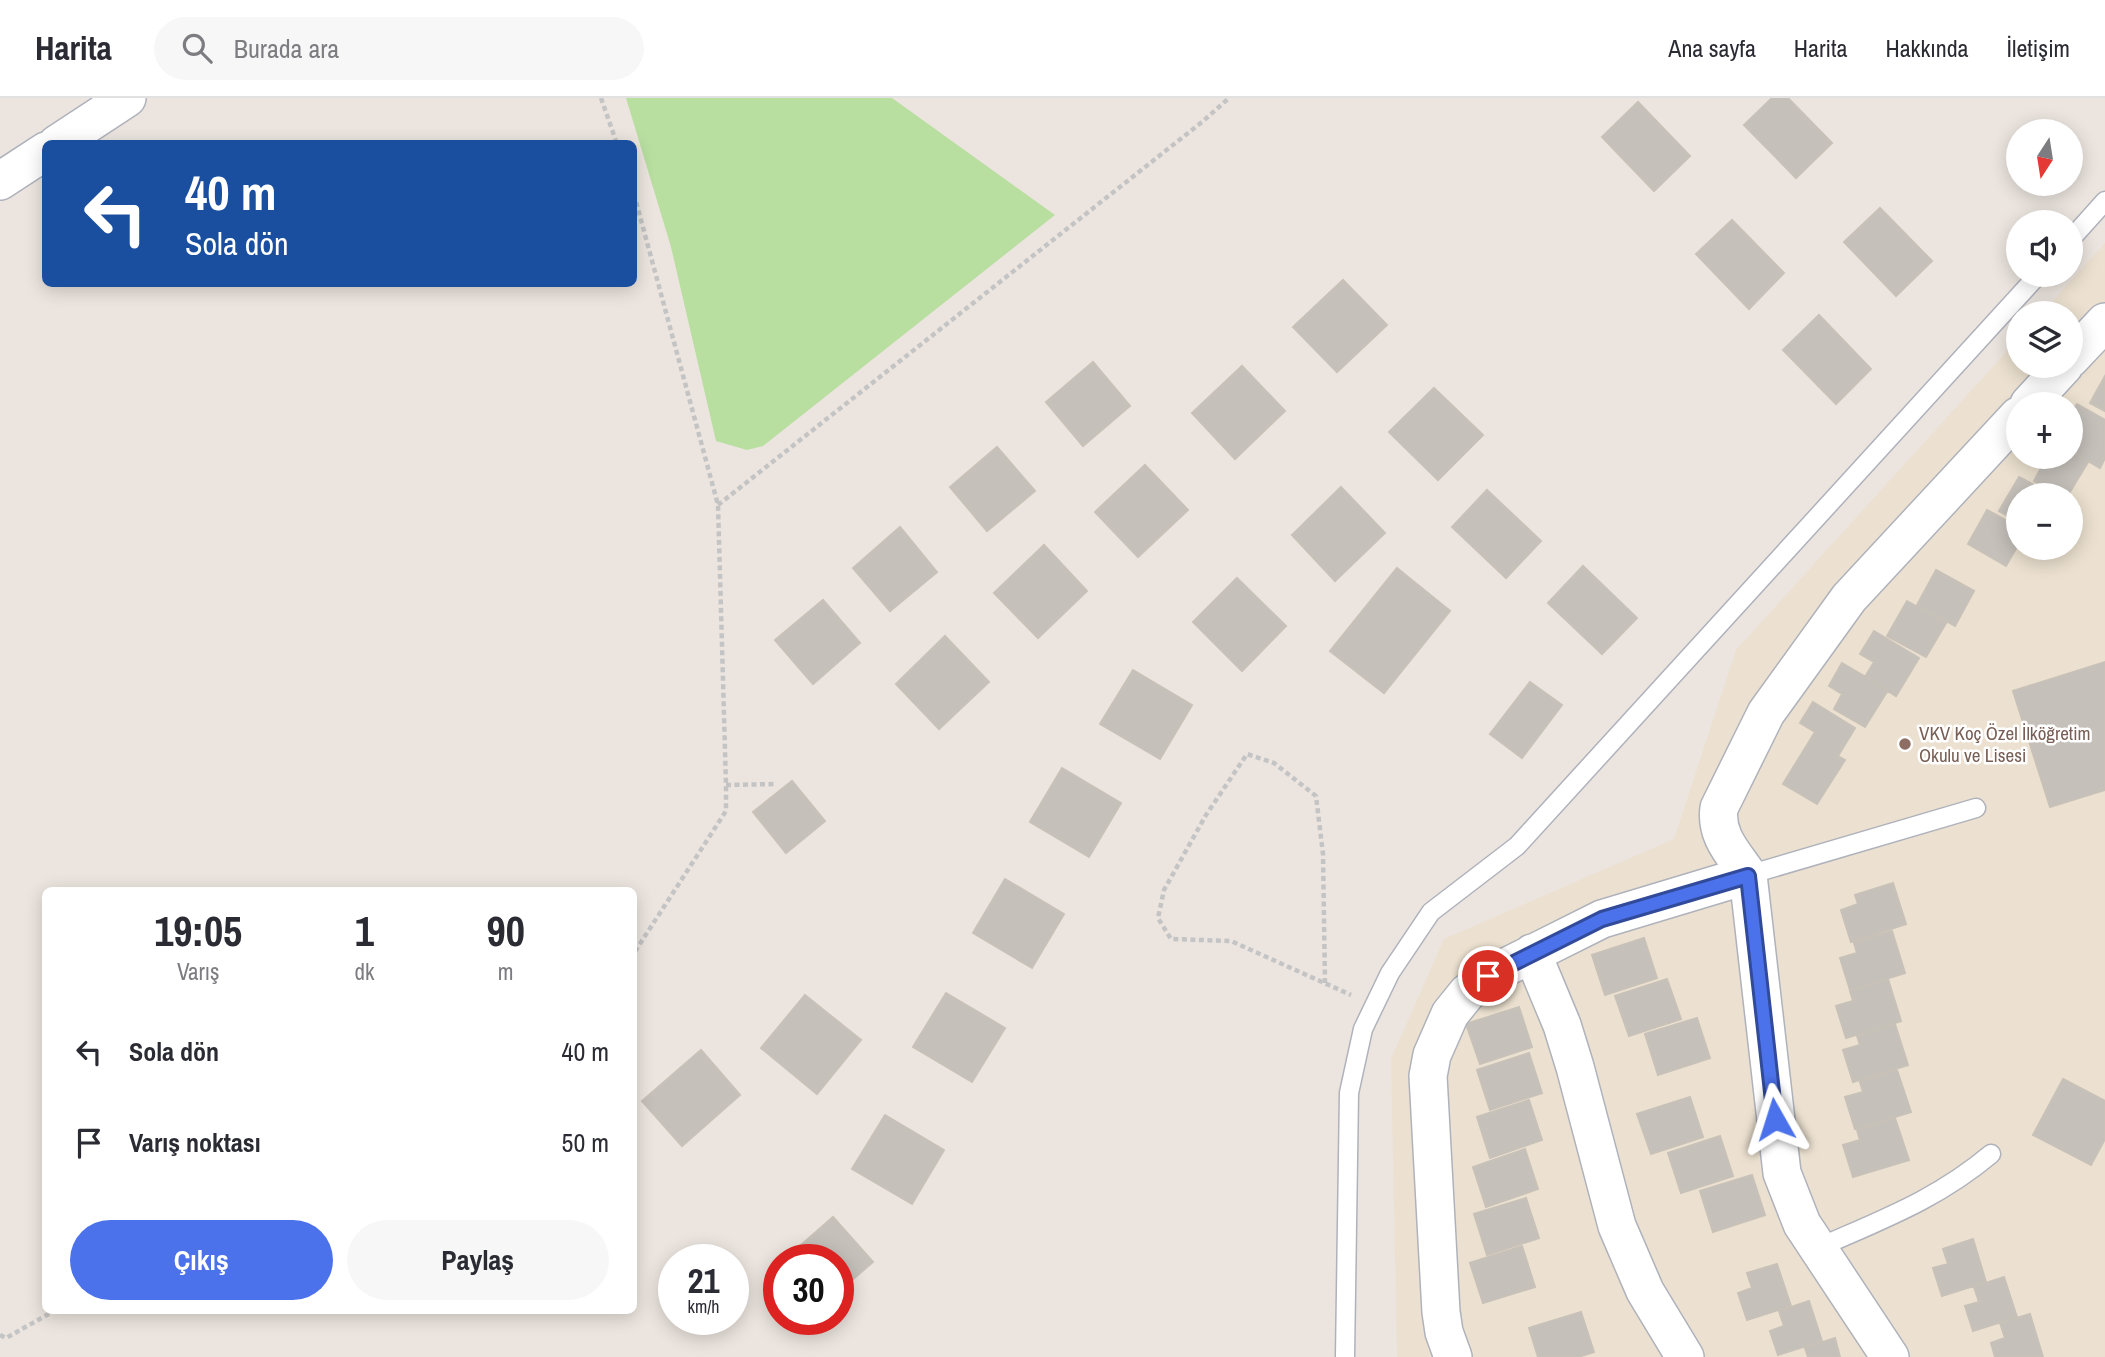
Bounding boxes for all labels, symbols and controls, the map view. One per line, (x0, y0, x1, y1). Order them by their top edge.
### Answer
search box (154, 17, 644, 80)
text: Harita (35, 26, 112, 70)
icon: search (178, 29, 216, 67)
text: Burada ara (234, 31, 339, 66)
text: Ana sayfa (1668, 32, 1756, 64)
text: Harita (1794, 32, 1847, 64)
text: Hakkında (1885, 32, 1969, 64)
text: İletişim (2007, 32, 2070, 64)
north arrow (2006, 119, 2082, 196)
map controls (2006, 119, 2083, 560)
text: 40 m (185, 159, 277, 225)
icon: left (70, 168, 161, 259)
button: sound (2006, 210, 2083, 287)
text: Sola dön (185, 222, 289, 265)
button: layers (2006, 301, 2083, 378)
button: + (2006, 392, 2083, 469)
button: − (2006, 483, 2083, 560)
place label: VKV Koç Özel İlköğretim Okulu ve Lisesi (1919, 720, 2090, 768)
marker: VKV Koç Özel İlköğretim Okulu ve Lisesi (1897, 736, 1913, 752)
text: 19:05 (154, 903, 242, 959)
text: 1 (355, 903, 374, 959)
text: 90 (487, 903, 525, 959)
pin (1458, 946, 1518, 1006)
text: Varış (177, 956, 220, 987)
text: dk (354, 956, 374, 987)
text: m (498, 956, 514, 987)
icon: arrive (1469, 957, 1507, 995)
icon: left (70, 1033, 108, 1071)
text: Sola dön (129, 1034, 219, 1069)
text: 40 m (562, 1034, 609, 1069)
position arrow (1738, 1082, 1812, 1156)
icon: arrive (70, 1124, 108, 1162)
text: Varış noktası (129, 1125, 261, 1160)
text: 50 m (562, 1125, 609, 1160)
button: Çıkış (70, 1220, 333, 1300)
button: Paylaş (347, 1220, 609, 1300)
speed limit sign: 30 (763, 1244, 854, 1335)
text: 21 (688, 1257, 719, 1304)
text: km/h (688, 1294, 720, 1319)

